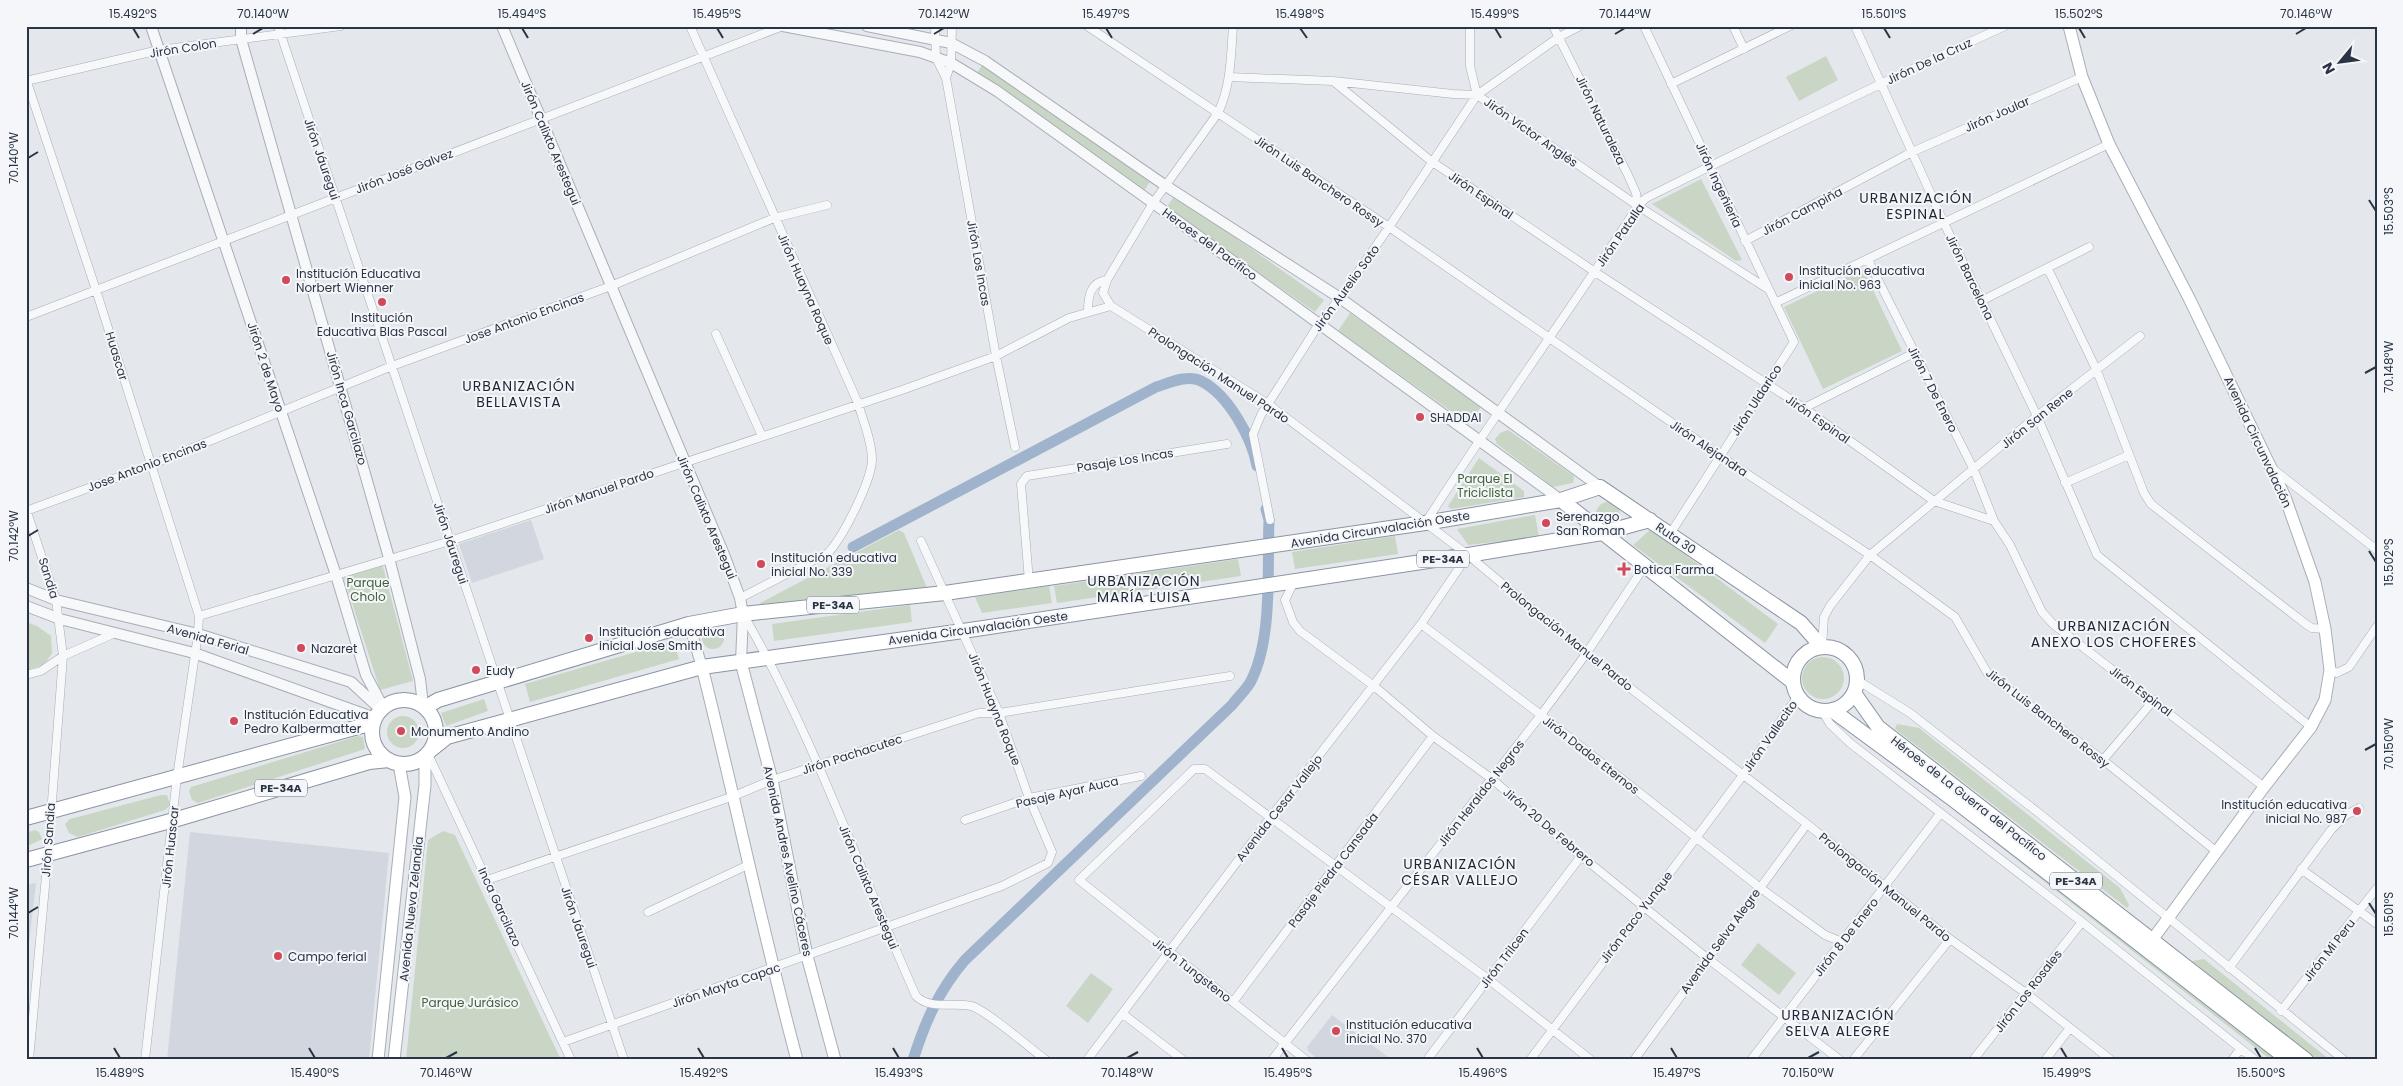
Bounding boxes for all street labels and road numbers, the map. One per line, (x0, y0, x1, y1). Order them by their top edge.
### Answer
street label: Jirón Colon (148, 34, 218, 62)
street label: Jirón De la Cruz (1883, 34, 1975, 88)
street label: Jirón Naturaleza (1572, 72, 1630, 168)
street label: Jirón Calixto Arestegui (517, 78, 585, 208)
street label: Jirón Joular (1962, 92, 2033, 136)
street label: Jirón Víctor Anglés (1481, 93, 1581, 171)
street label: Jirón Jáuregui (300, 116, 344, 202)
street label: Jirón Luis Banchero Rossy (1251, 131, 1387, 231)
street label: Jirón Ingeñiería (1692, 140, 1746, 230)
street label: Jirón José Galvez (353, 145, 455, 197)
street label: Jirón Espinal (1445, 167, 1517, 223)
street label: Jirón Campiña (1759, 183, 1845, 239)
street label: Jirón Patalla (1592, 200, 1648, 270)
street label: Heroes del Pacífico (1159, 204, 1261, 284)
street label: Jirón Los Incas (963, 219, 995, 307)
street label: Jirón Huayna Roque (774, 231, 838, 347)
street label: Jirón Barcelona (1942, 231, 1998, 323)
street label: Jirón Aurelio Soto (1309, 241, 1384, 335)
street label: Jose Antonio Encinas (462, 288, 586, 348)
street label: Jirón 2 de Mayo (243, 320, 289, 415)
street label: Prolongación Manuel Pardo (1145, 323, 1293, 427)
street label: Huascar (102, 329, 133, 383)
street label: Jirón 7 De Enero (1904, 343, 1962, 435)
street label: Jirón Inca Garcilazo (323, 349, 372, 467)
street label: Jirón Uldarico (1727, 361, 1786, 439)
street label: Avenida Circunvalación (2220, 374, 2296, 510)
street label: Jirón San Rene (1997, 384, 2077, 452)
street label: Jirón Espinal (1783, 391, 1853, 447)
street label: Jirón Alejandra (1667, 416, 1751, 480)
street label: Jose Antonio Encinas (85, 434, 209, 496)
street label: Pasaje Los Incas (1075, 444, 1175, 476)
street label: Jirón Calixto Arestegui (673, 452, 741, 582)
street label: Jirón Manuel Pardo (542, 464, 656, 518)
street label: Jirón Jáuregui (430, 500, 472, 586)
street label: Avenida Circunvalación Oeste (1289, 506, 1471, 552)
street label: Ruta 30 (1652, 518, 1700, 558)
road number: PE-34A (1417, 550, 1469, 568)
street label: Sandia (35, 555, 63, 601)
street label: Prolongación Manuel Pardo (1497, 577, 1637, 695)
road number: PE-34A (807, 596, 859, 614)
street label: Avenida Circunvalación Oeste (887, 607, 1069, 649)
street label: Avenida Ferial (165, 619, 251, 659)
street label: Jirón Huayna Roque (965, 650, 1025, 768)
street label: Jirón Espinal (2106, 662, 2176, 720)
street label: Jirón Luis Banchero Rossy (1983, 664, 2114, 772)
street label: Jirón Vallecito (1739, 696, 1801, 775)
street label: Jirón Dados Eternos (1539, 712, 1643, 798)
street label: Jirón Pachacutec (800, 730, 904, 778)
street label: Héroes de La Guerra del Pacífico (1887, 732, 2051, 865)
street label: Jirón Heraldos Negros (1434, 736, 1528, 850)
street label: Avenida Cesar Vallejo (1232, 751, 1326, 865)
street label: Avenida Andres Avelino Cáceres (759, 764, 817, 958)
street label: Pasaje Ayar Auca (1014, 772, 1120, 812)
road number: PE-34A (255, 780, 307, 796)
street label: Jirón 20 De Febrero (1500, 784, 1599, 871)
street label: Jirón Sandia (37, 802, 59, 878)
street label: Jirón Huascar (157, 805, 183, 889)
street label: Pasaje Piedra Cansada (1284, 809, 1382, 931)
street label: Jirón Calixto Arestegui (835, 822, 903, 952)
street label: Prolongación Manuel Pardo (1815, 828, 1955, 946)
street label: Avenida Nueva Zelandia (395, 836, 427, 982)
street label: Inca Garcilazo (474, 865, 526, 950)
street label: Jirón Paco Yunque (1596, 867, 1676, 967)
road number: PE-34A (2050, 872, 2102, 889)
street label: Jirón Jáuregui (557, 884, 601, 970)
street label: Avenida Selva Alegre (1676, 885, 1764, 997)
street label: Jirón 8 De Enero (1810, 894, 1882, 980)
street label: Jirón Mi Peru (2299, 915, 2359, 985)
street label: Jirón Trilcen (1476, 924, 1532, 992)
street label: Jirón Tungsteno (1149, 934, 1235, 1006)
street label: Jirón Los Rosales (1990, 946, 2066, 1036)
street label: Jirón Mayta Capac (669, 958, 783, 1012)

